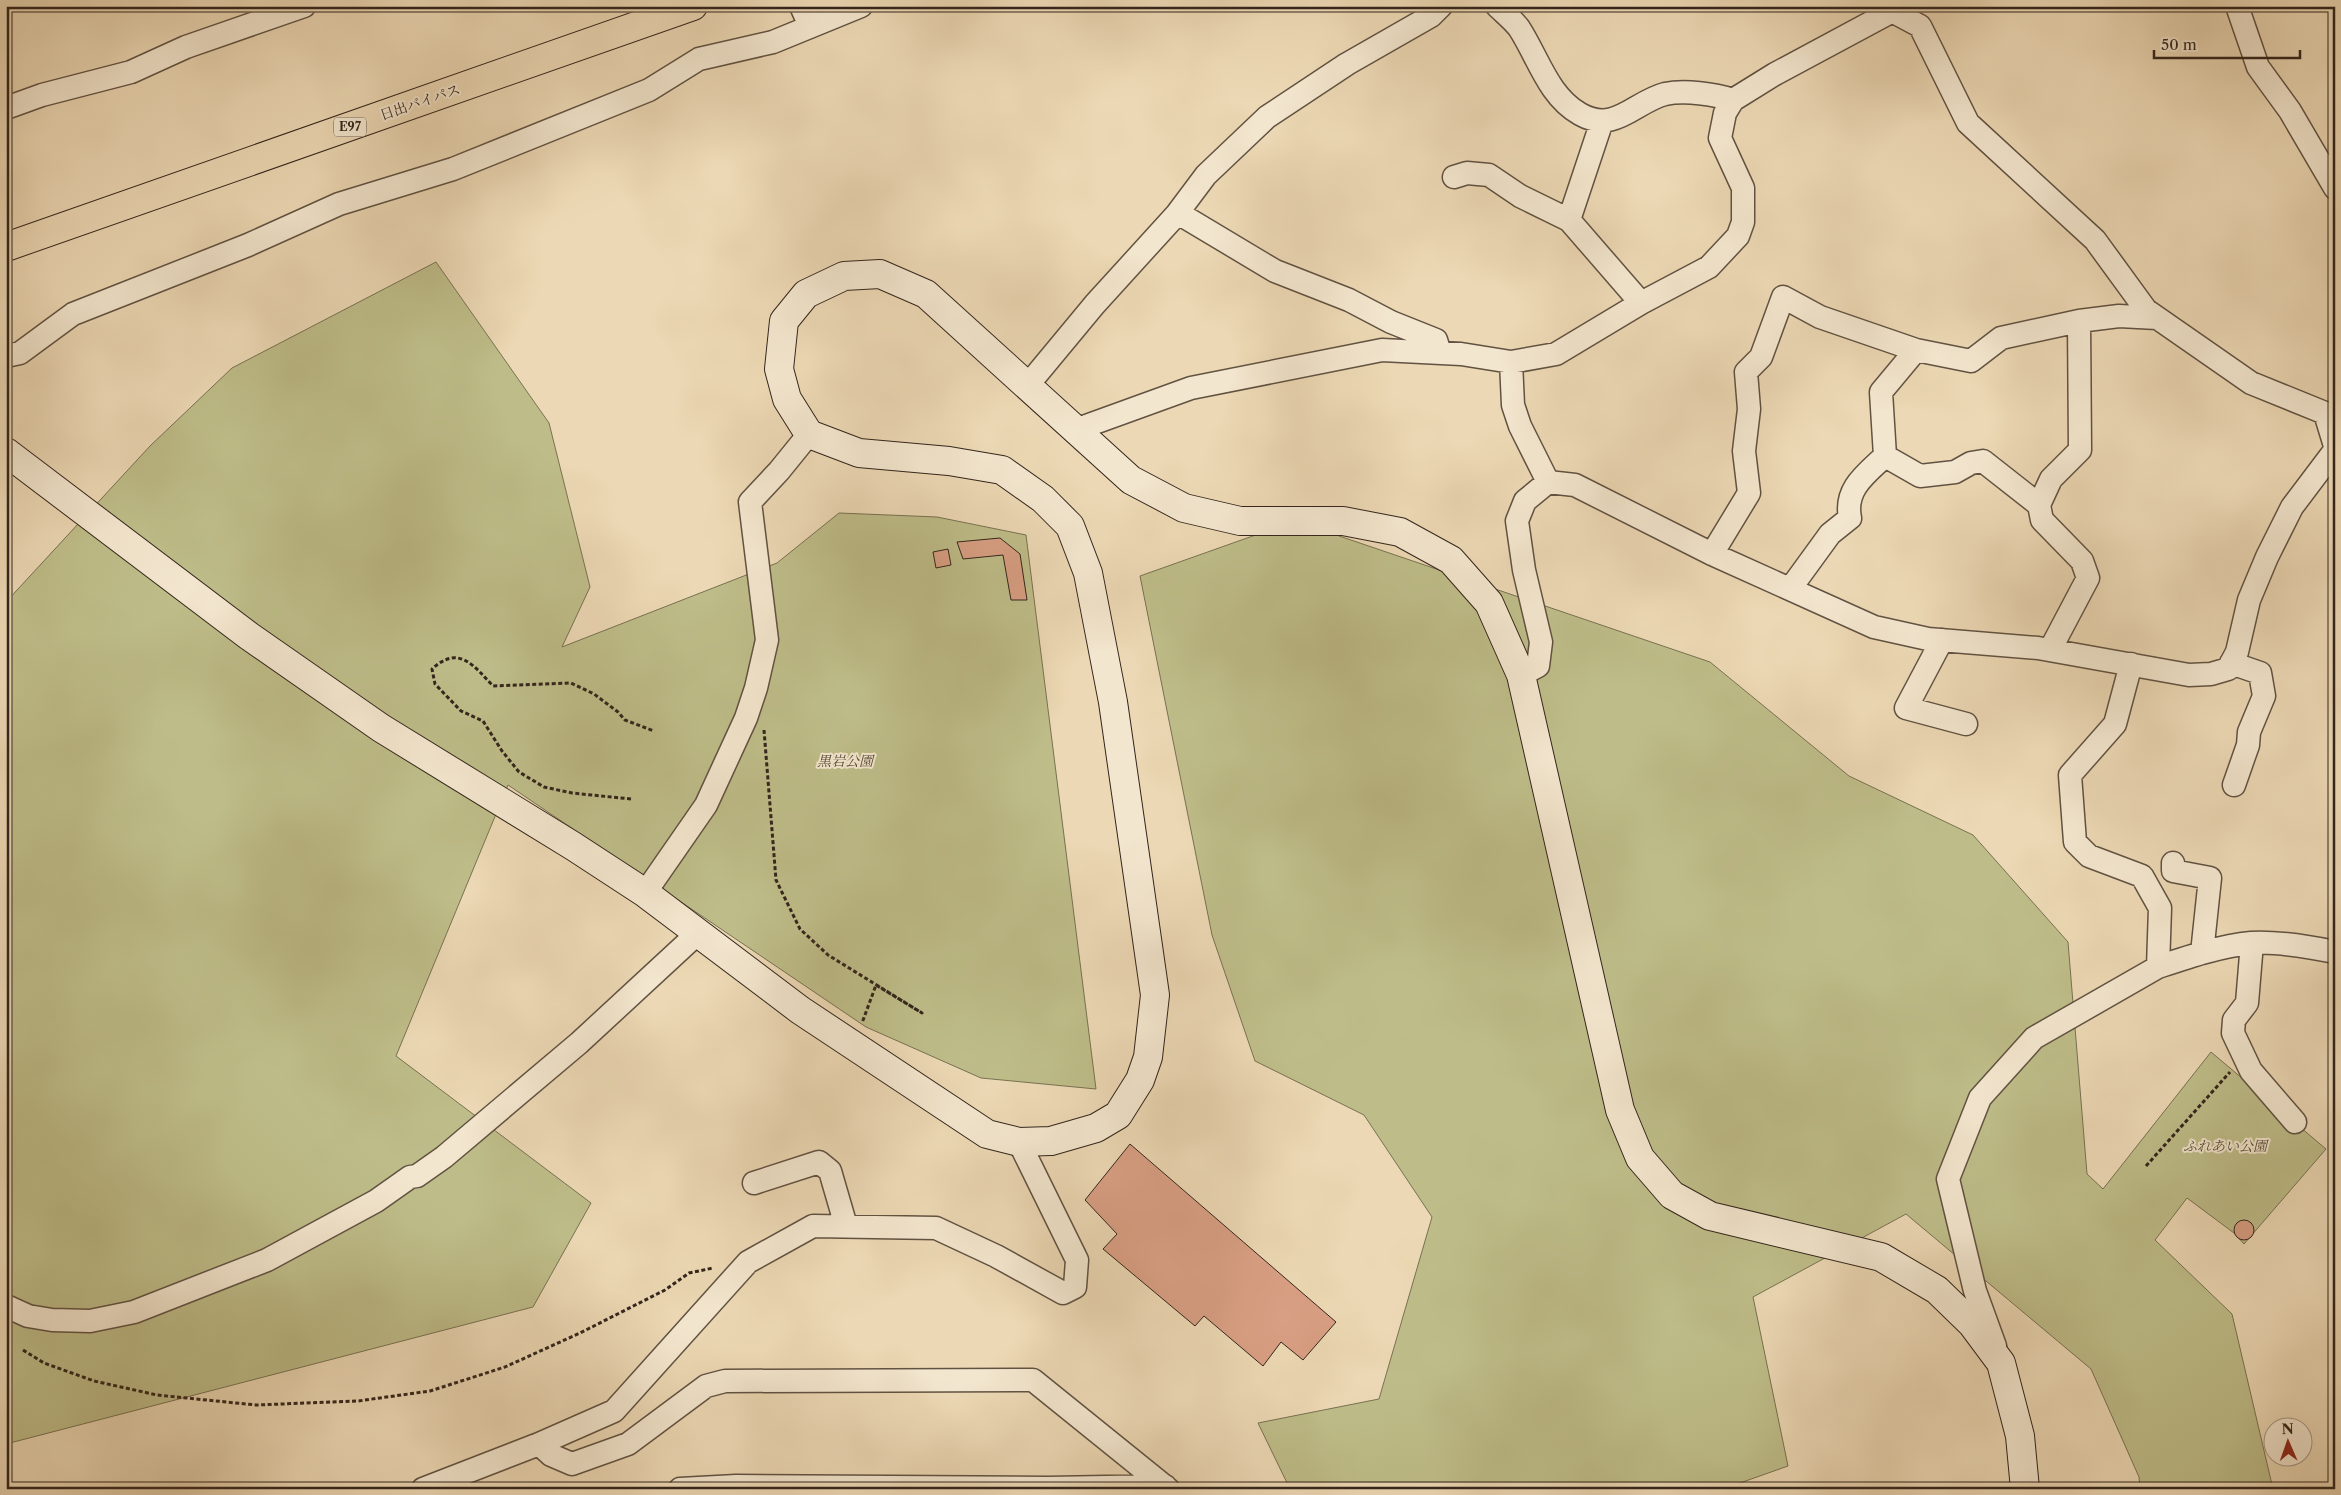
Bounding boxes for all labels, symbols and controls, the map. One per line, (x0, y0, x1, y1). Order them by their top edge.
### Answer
scale bar (2154, 28, 2300, 60)
text: 50 m (2161, 35, 2197, 54)
street label: 日出バイパス (377, 80, 463, 124)
road number: E97 (334, 118, 366, 136)
park label: 黒岩公園 (817, 752, 875, 770)
park label: ふれあい公園 (2183, 1137, 2269, 1155)
north arrow (2264, 1418, 2314, 1468)
text: N (2281, 1420, 2294, 1438)

